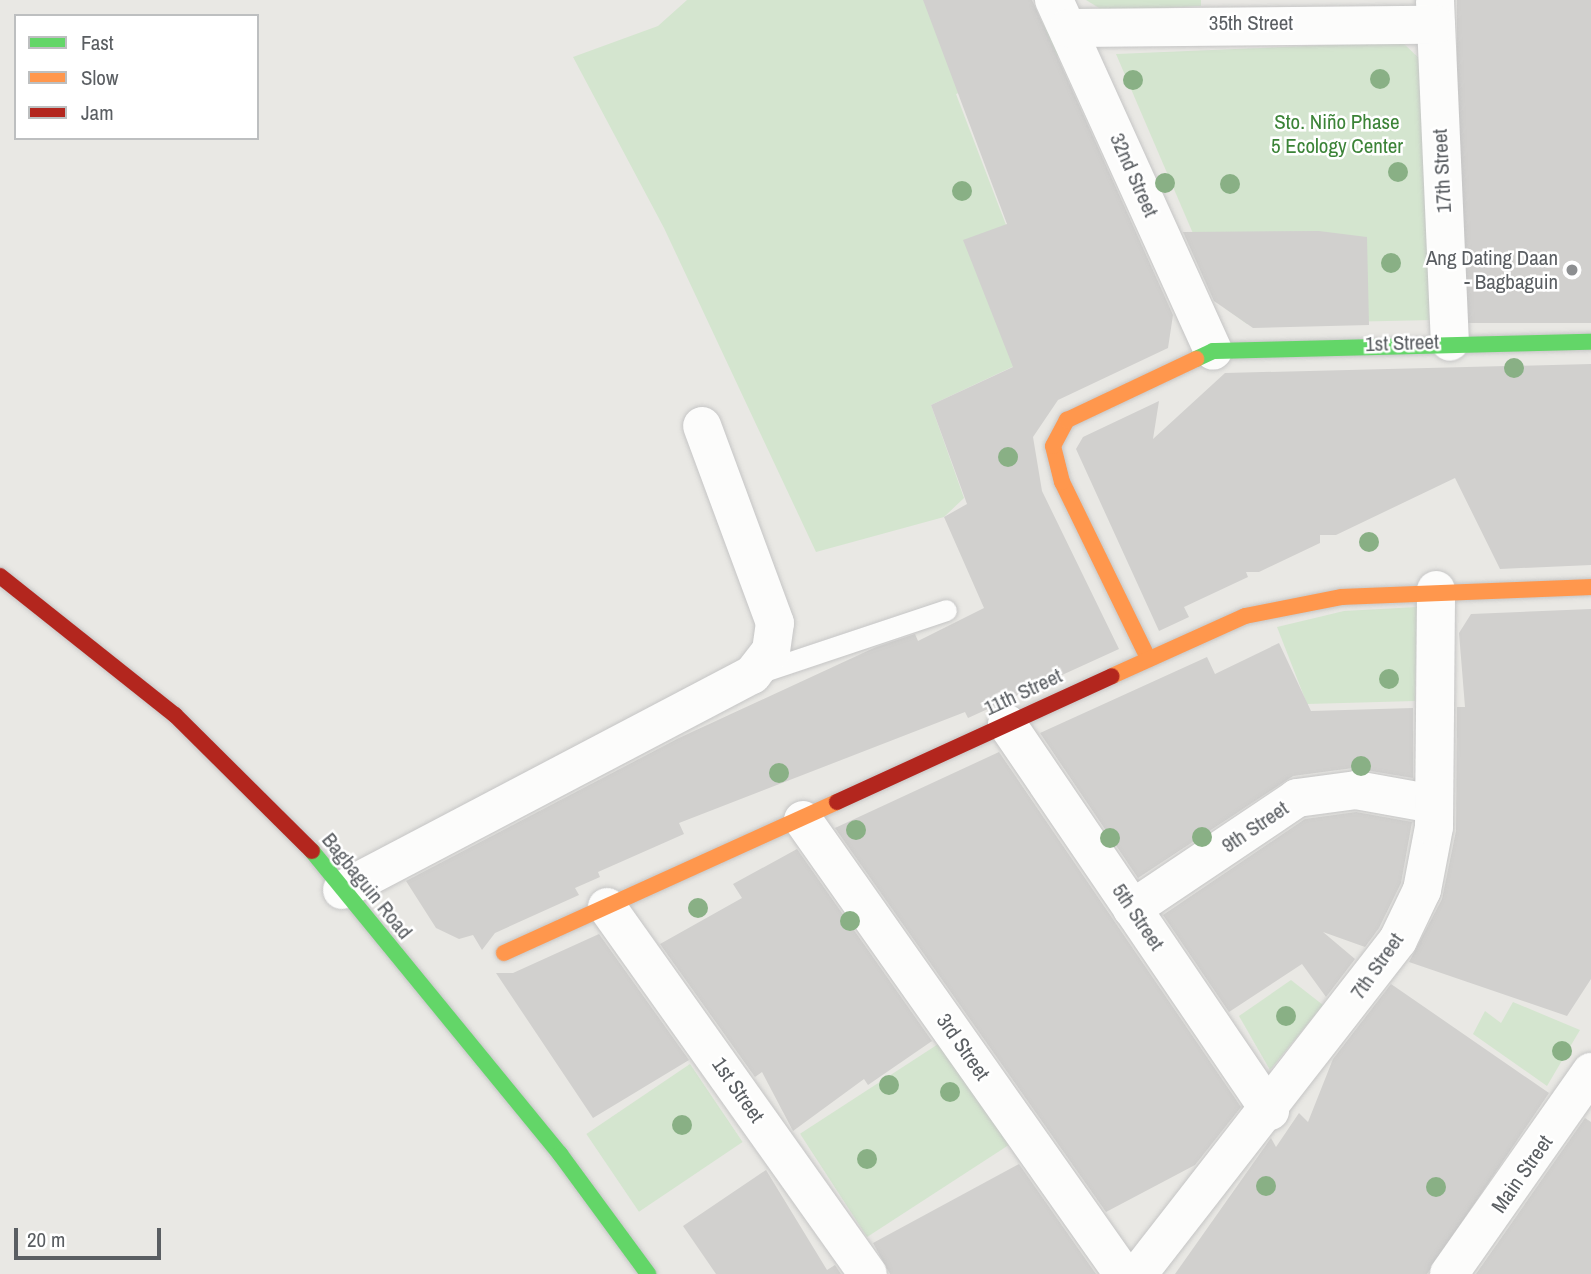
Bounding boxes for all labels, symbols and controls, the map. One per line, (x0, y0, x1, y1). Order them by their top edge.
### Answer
street label: 35th Street (1209, 10, 1293, 36)
legend (14, 14, 259, 140)
text: Fast (81, 28, 114, 57)
text: Slow (81, 63, 118, 92)
text: Jam (81, 98, 114, 127)
park label: Sto. Niño Phase 5 Ecology Center (1271, 109, 1403, 159)
street label: 17th Street (1427, 128, 1457, 214)
street label: 32nd Street (1104, 129, 1164, 221)
place label: Ang Dating Daan - Bagbaguin (1426, 245, 1558, 295)
marker: Ang Dating Daan - Bagbaguin (1564, 262, 1580, 278)
street label: 1st Street (1365, 329, 1439, 357)
street label: 11th Street (980, 663, 1066, 721)
street label: 9th Street (1217, 796, 1293, 858)
street label: Bagbaguin Road (317, 828, 417, 944)
street label: 5th Street (1107, 879, 1169, 955)
street label: 7th Street (1345, 928, 1409, 1004)
street label: 3rd Street (931, 1009, 995, 1085)
street label: 1st Street (707, 1053, 769, 1127)
street label: Main Street (1486, 1130, 1558, 1218)
scale bar (18, 1214, 164, 1258)
text: 20 m (27, 1225, 65, 1254)

